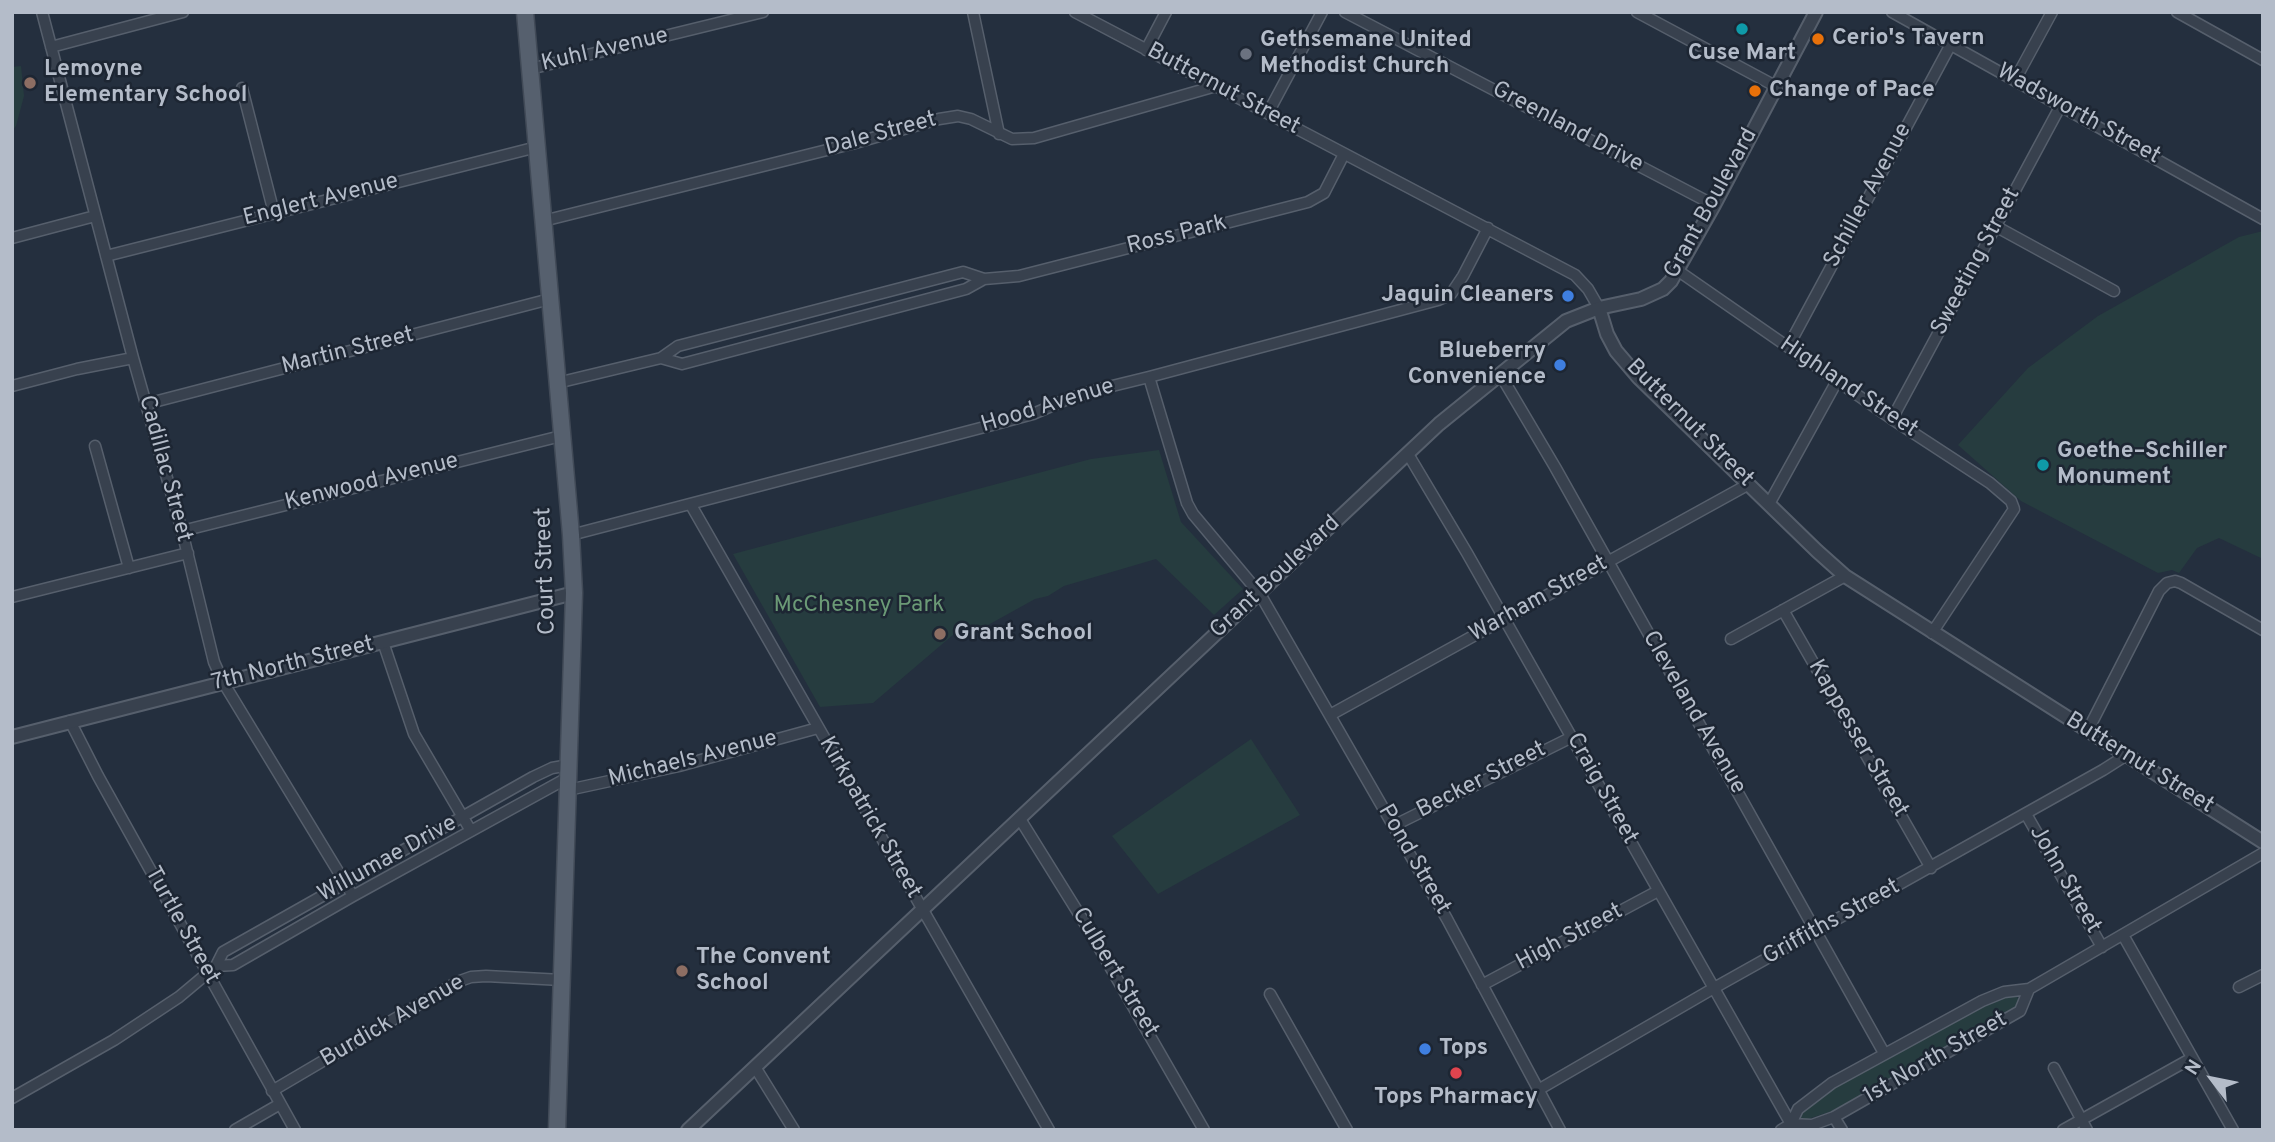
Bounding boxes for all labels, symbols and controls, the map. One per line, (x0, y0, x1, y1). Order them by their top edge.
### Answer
marker: Cuse Mart (1734, 21, 1750, 37)
street label: Kuhl Avenue (539, 23, 671, 79)
place label: Cerio's Tavern (1832, 25, 1985, 53)
place label: Gethsemane United Methodist Church (1260, 27, 1472, 81)
marker: Cerio's Tavern (1810, 31, 1826, 47)
street label: Butternut Street (1142, 38, 1304, 142)
place label: Cuse Mart (1688, 40, 1796, 68)
marker: Gethsemane United Methodist Church (1238, 46, 1254, 62)
place label: Lemoyne Elementary School (44, 56, 248, 110)
street label: Wadsworth Street (1991, 59, 2165, 171)
marker: Lemoyne Elementary School (22, 75, 38, 91)
street label: Greenland Drive (1487, 77, 1647, 179)
place label: Change of Pace (1769, 77, 1935, 105)
marker: Change of Pace (1747, 83, 1763, 99)
street label: Dale Street (822, 107, 940, 163)
street label: Schiller Avenue (1819, 119, 1919, 273)
street label: Grant Boulevard (1659, 124, 1765, 284)
street label: Englert Avenue (241, 168, 401, 234)
street label: Sweeting Street (1927, 183, 2027, 341)
street label: Ross Park (1124, 210, 1230, 262)
place label: Jaquin Cleaners (1381, 282, 1554, 310)
marker: Jaquin Cleaners (1560, 288, 1576, 304)
street label: Martin Street (279, 322, 417, 382)
street label: Highland Street (1773, 331, 1923, 445)
place label: Blueberry Convenience (1408, 338, 1546, 392)
street label: Butternut Street (1619, 354, 1759, 494)
marker: Blueberry Convenience (1552, 357, 1568, 373)
street label: Hood Avenue (978, 374, 1118, 440)
street label: Cadillac Street (131, 393, 197, 545)
place label: Goethe–Schiller Monument (2057, 438, 2227, 492)
street label: Kenwood Avenue (282, 448, 462, 518)
marker: Goethe–Schiller Monument (2035, 457, 2051, 473)
street label: Court Street (531, 507, 563, 635)
street label: Grant Boulevard (1205, 511, 1347, 645)
street label: Warham Street (1465, 551, 1613, 649)
park label: McChesney Park (774, 592, 944, 620)
place label: Grant School (954, 620, 1093, 648)
marker: Grant School (932, 626, 948, 642)
street label: Cleveland Avenue (1635, 627, 1751, 799)
street label: 7th North Street (209, 632, 377, 698)
street label: Kappesser Street (1801, 655, 1913, 823)
street label: Butternut Street (2060, 707, 2218, 821)
street label: Michaels Avenue (606, 726, 780, 794)
street label: Craig Street (1559, 729, 1643, 849)
street label: Kirkpatrick Street (812, 732, 926, 904)
street label: Becker Street (1413, 737, 1551, 825)
street label: Pond Street (1370, 800, 1456, 920)
street label: Willumae Drive (314, 810, 462, 910)
street label: John Street (2022, 821, 2106, 939)
street label: Turtle Street (137, 862, 225, 990)
street label: Griffiths Street (1759, 874, 1905, 972)
street label: High Street (1512, 898, 1628, 978)
street label: Culbert Street (1064, 903, 1164, 1043)
place label: The Convent School (696, 944, 831, 998)
marker: The Convent School (674, 963, 690, 979)
street label: Burdick Avenue (316, 970, 470, 1074)
street label: 1st North Street (1859, 1007, 2013, 1111)
place label: Tops (1439, 1035, 1488, 1063)
marker: Tops (1417, 1041, 1433, 1057)
north arrow (2177, 1044, 2247, 1114)
text: N (2180, 1056, 2208, 1080)
marker: Tops Pharmacy (1448, 1065, 1464, 1081)
place label: Tops Pharmacy (1374, 1084, 1538, 1112)

